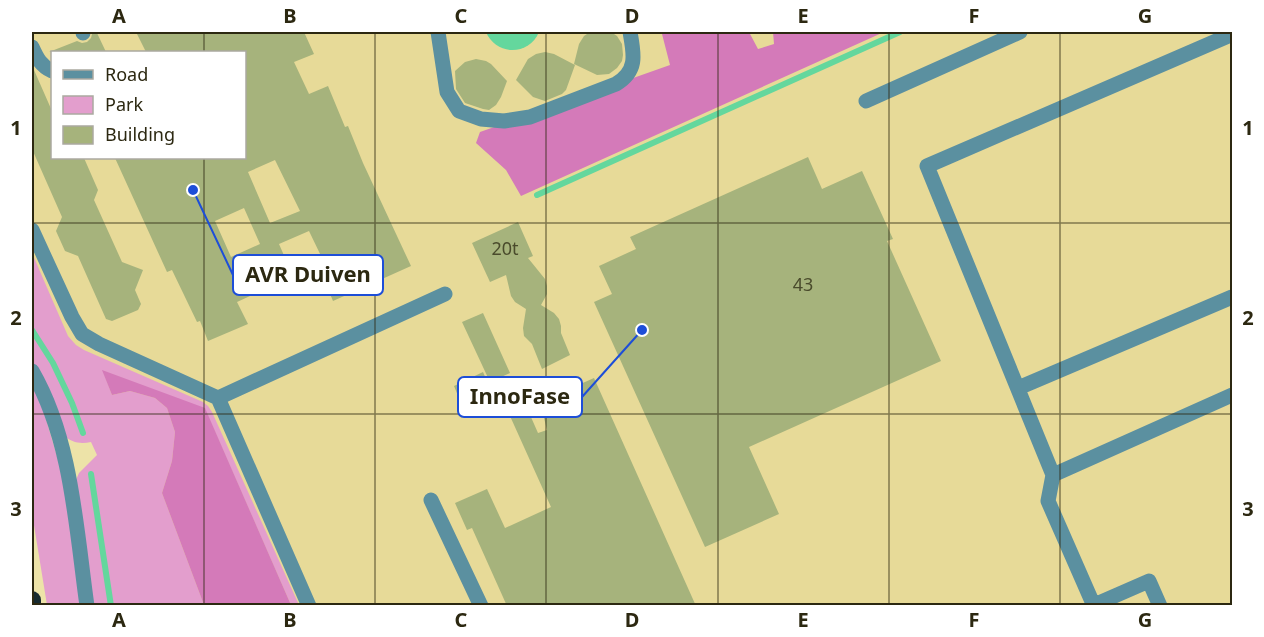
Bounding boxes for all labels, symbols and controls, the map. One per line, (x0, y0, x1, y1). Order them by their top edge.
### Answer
text: A (112, 2, 126, 29)
text: B (283, 2, 297, 29)
text: C (455, 2, 468, 29)
text: D (625, 2, 639, 29)
text: E (797, 2, 809, 29)
text: F (969, 2, 979, 29)
text: G (1138, 2, 1152, 29)
legend (51, 51, 246, 159)
text: Road (105, 62, 148, 86)
text: Park (105, 92, 143, 116)
text: 1 (10, 114, 22, 141)
text: 1 (1242, 114, 1254, 141)
text: Building (105, 122, 175, 146)
house number: 20t (491, 236, 519, 260)
callout: AVR Duiven (233, 255, 383, 295)
text: AVR Duiven (245, 258, 371, 288)
house number: 43 (793, 272, 813, 296)
text: 2 (10, 304, 22, 331)
text: 2 (1242, 304, 1254, 331)
callout: InnoFase (458, 377, 582, 417)
text: InnoFase (470, 380, 570, 410)
text: 3 (10, 495, 22, 522)
text: 3 (1242, 495, 1254, 522)
text: A (112, 606, 126, 633)
text: B (283, 606, 297, 633)
text: C (455, 606, 468, 633)
text: D (625, 606, 639, 633)
text: E (797, 606, 809, 633)
text: F (969, 606, 979, 633)
text: G (1138, 606, 1152, 633)

